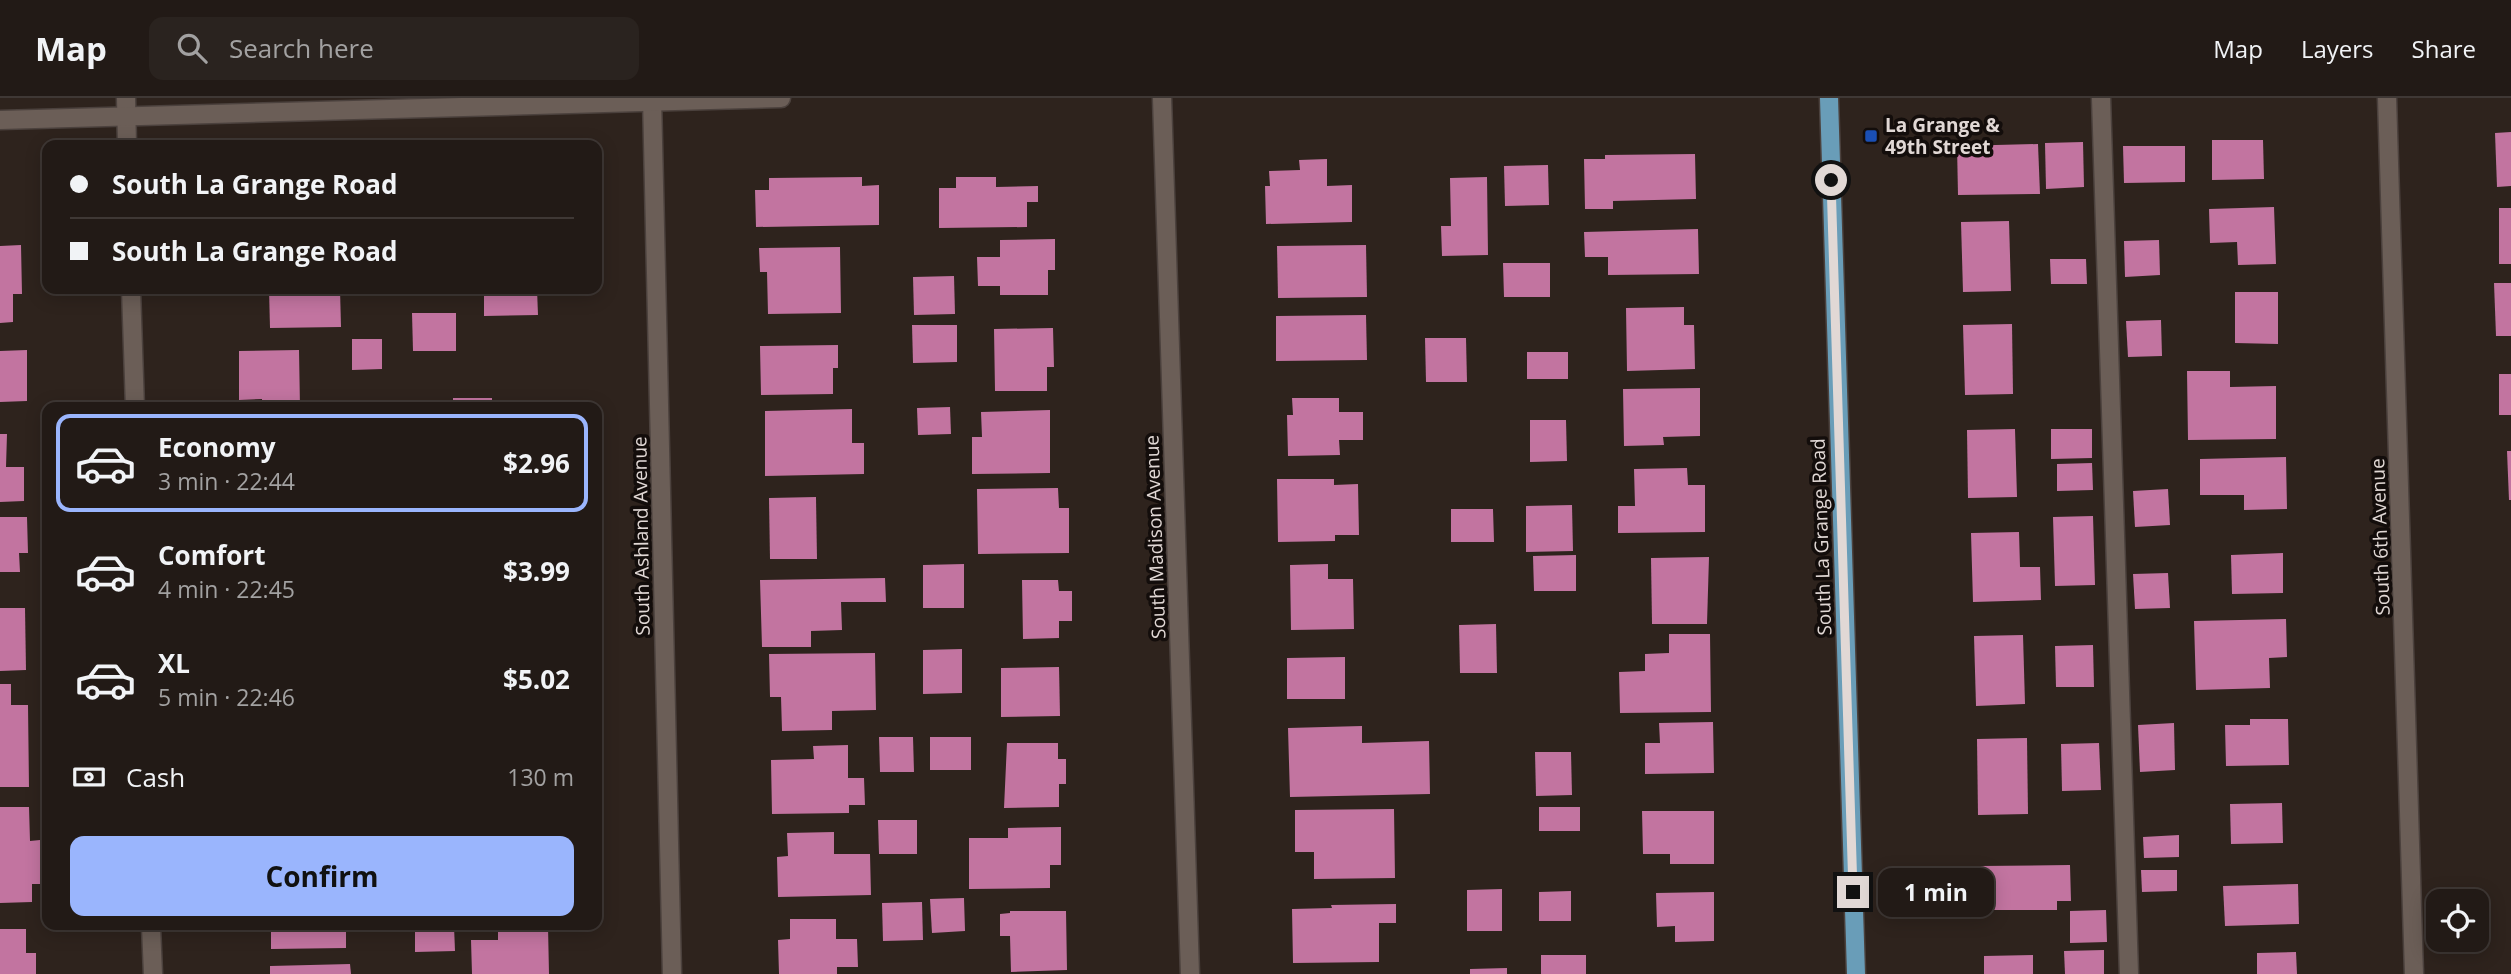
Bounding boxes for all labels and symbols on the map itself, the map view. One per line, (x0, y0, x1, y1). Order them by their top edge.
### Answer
place label: La Grange & 49th Street (1885, 112, 2000, 160)
marker: La Grange & 49th Street (1863, 128, 1879, 144)
route start (1815, 164, 1847, 196)
street label: South Madison Avenue (1138, 435, 1172, 639)
street label: South Ashland Avenue (626, 436, 656, 636)
street label: South La Grange Road (1805, 438, 1837, 636)
street label: South 6th Avenue (2364, 458, 2396, 616)
callout: 1 min (1878, 868, 1993, 916)
route end (1837, 876, 1869, 908)

